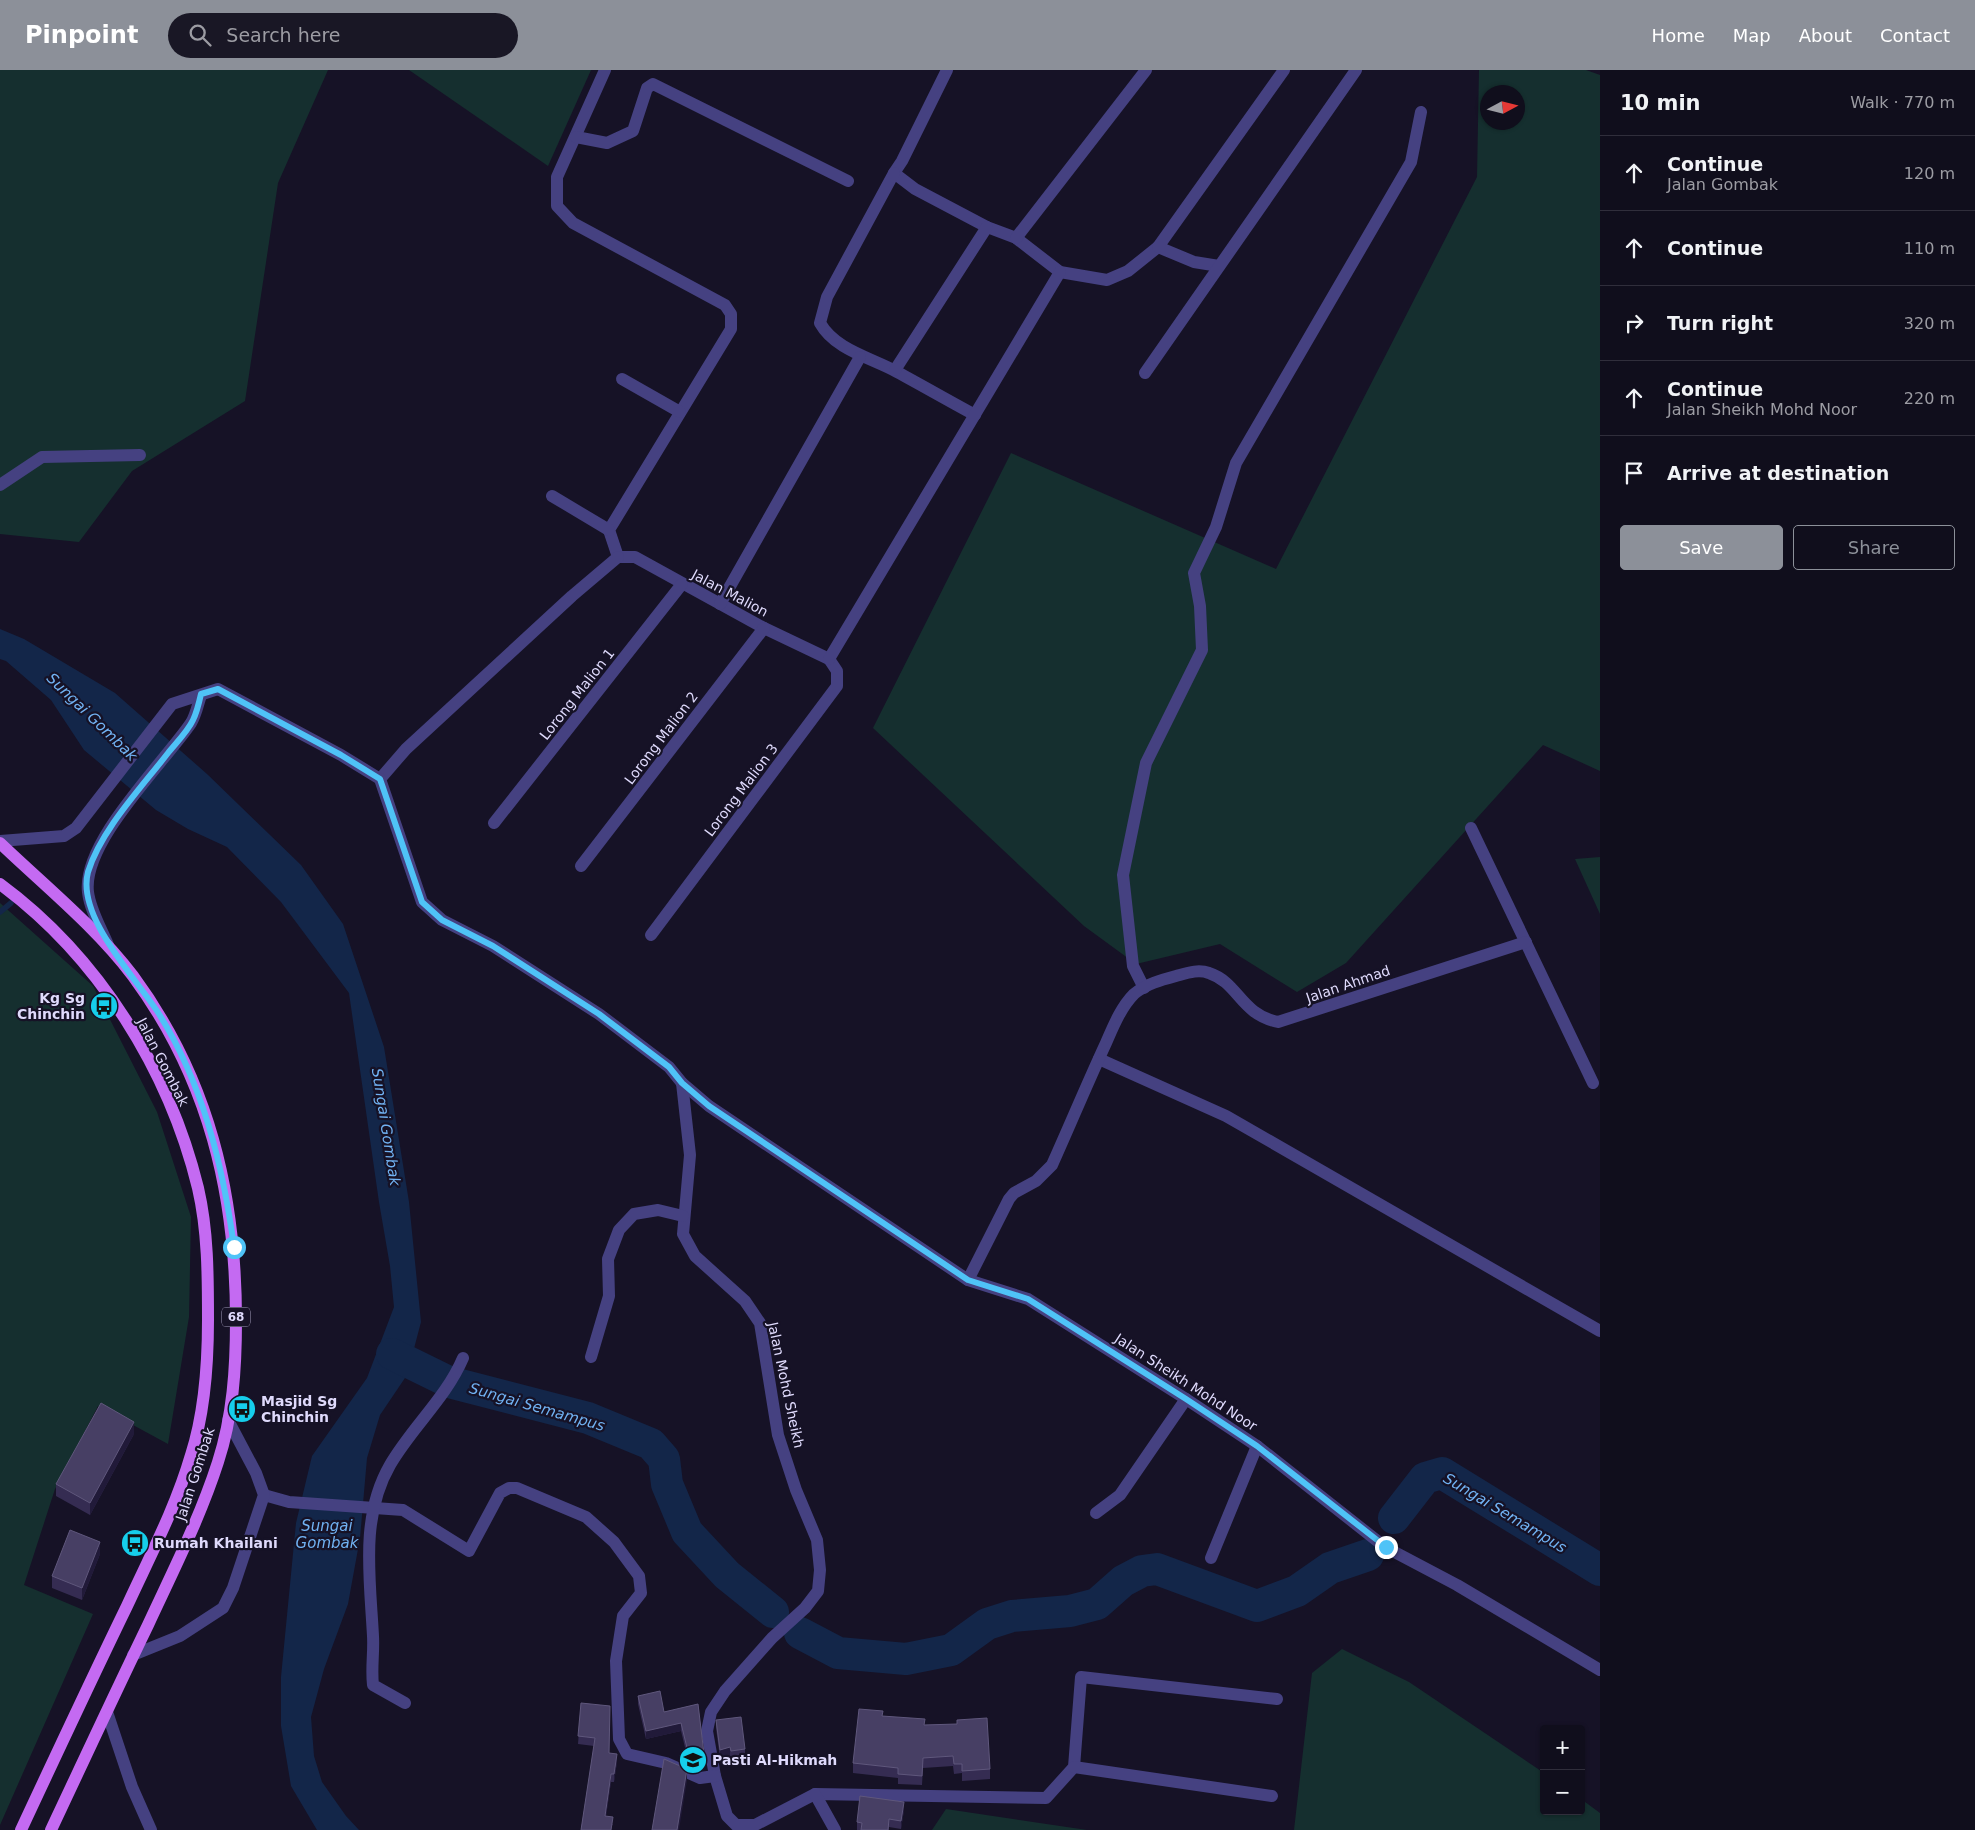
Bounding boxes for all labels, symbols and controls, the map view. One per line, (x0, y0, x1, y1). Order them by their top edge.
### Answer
search box (168, 13, 518, 58)
text: Pinpoint (25, 21, 138, 49)
icon: search (186, 21, 214, 49)
text: Search here (226, 24, 341, 46)
text: Home (1652, 25, 1705, 46)
text: Map (1733, 25, 1771, 46)
text: About (1799, 25, 1852, 46)
text: Contact (1880, 25, 1950, 46)
north arrow (1480, 85, 1525, 130)
text: 10 min (1620, 91, 1701, 115)
text: Walk · 770 m (1850, 93, 1955, 112)
text: Continue (1667, 153, 1763, 175)
icon: ahead (1620, 159, 1648, 187)
text: 120 m (1904, 164, 1955, 183)
text: Jalan Gombak (1667, 175, 1778, 194)
icon: ahead (1620, 234, 1648, 262)
text: Continue (1667, 237, 1763, 259)
text: 110 m (1904, 239, 1955, 258)
icon: right (1620, 309, 1648, 337)
text: Turn right (1667, 312, 1773, 334)
text: 320 m (1904, 314, 1955, 333)
text: Continue (1667, 378, 1763, 400)
icon: ahead (1620, 384, 1648, 412)
text: 220 m (1904, 389, 1955, 408)
text: Jalan Sheikh Mohd Noor (1667, 400, 1857, 419)
icon: arrive (1620, 459, 1648, 487)
text: Arrive at destination (1667, 462, 1889, 484)
button: Save (1620, 525, 1783, 570)
button: Share (1793, 525, 1955, 570)
street label: Jalan Malion (688, 566, 771, 620)
street label: Lorong Malion 1 (536, 645, 618, 743)
water label: Sungai Gombak (43, 669, 142, 766)
street label: Lorong Malion 2 (621, 689, 701, 787)
street label: Lorong Malion 3 (701, 741, 781, 839)
street label: Jalan Ahmad (1303, 962, 1392, 1006)
place label: Kg Sg Chinchin (17, 990, 85, 1022)
bus stop icon: Kg Sg Chinchin (89, 991, 119, 1021)
street label: Jalan Gombak (133, 1014, 193, 1110)
water label: Sungai Gombak (368, 1067, 404, 1188)
route start (223, 1236, 246, 1259)
road number: 68 (222, 1308, 250, 1326)
street label: Jalan Mohd Sheikh (765, 1319, 807, 1450)
street label: Jalan Sheikh Mohd Noor (1111, 1329, 1260, 1434)
water label: Sungai Semampus (467, 1379, 607, 1435)
place label: Masjid Sg Chinchin (261, 1393, 337, 1425)
bus stop icon: Masjid Sg Chinchin (227, 1394, 257, 1424)
street label: Jalan Gombak (172, 1424, 218, 1524)
water label: Sungai Semampus (1440, 1469, 1570, 1557)
water label: Sungai Gombak (296, 1517, 360, 1552)
bus stop icon: Rumah Khailani (120, 1528, 150, 1558)
place label: Rumah Khailani (154, 1535, 278, 1551)
route end (1375, 1536, 1398, 1559)
map controls (1540, 1725, 1585, 1815)
button: + (1540, 1725, 1585, 1770)
school or university icon: Pasti Al-Hikmah (678, 1745, 708, 1775)
place label: Pasti Al-Hikmah (712, 1752, 837, 1768)
button: − (1540, 1770, 1585, 1815)

